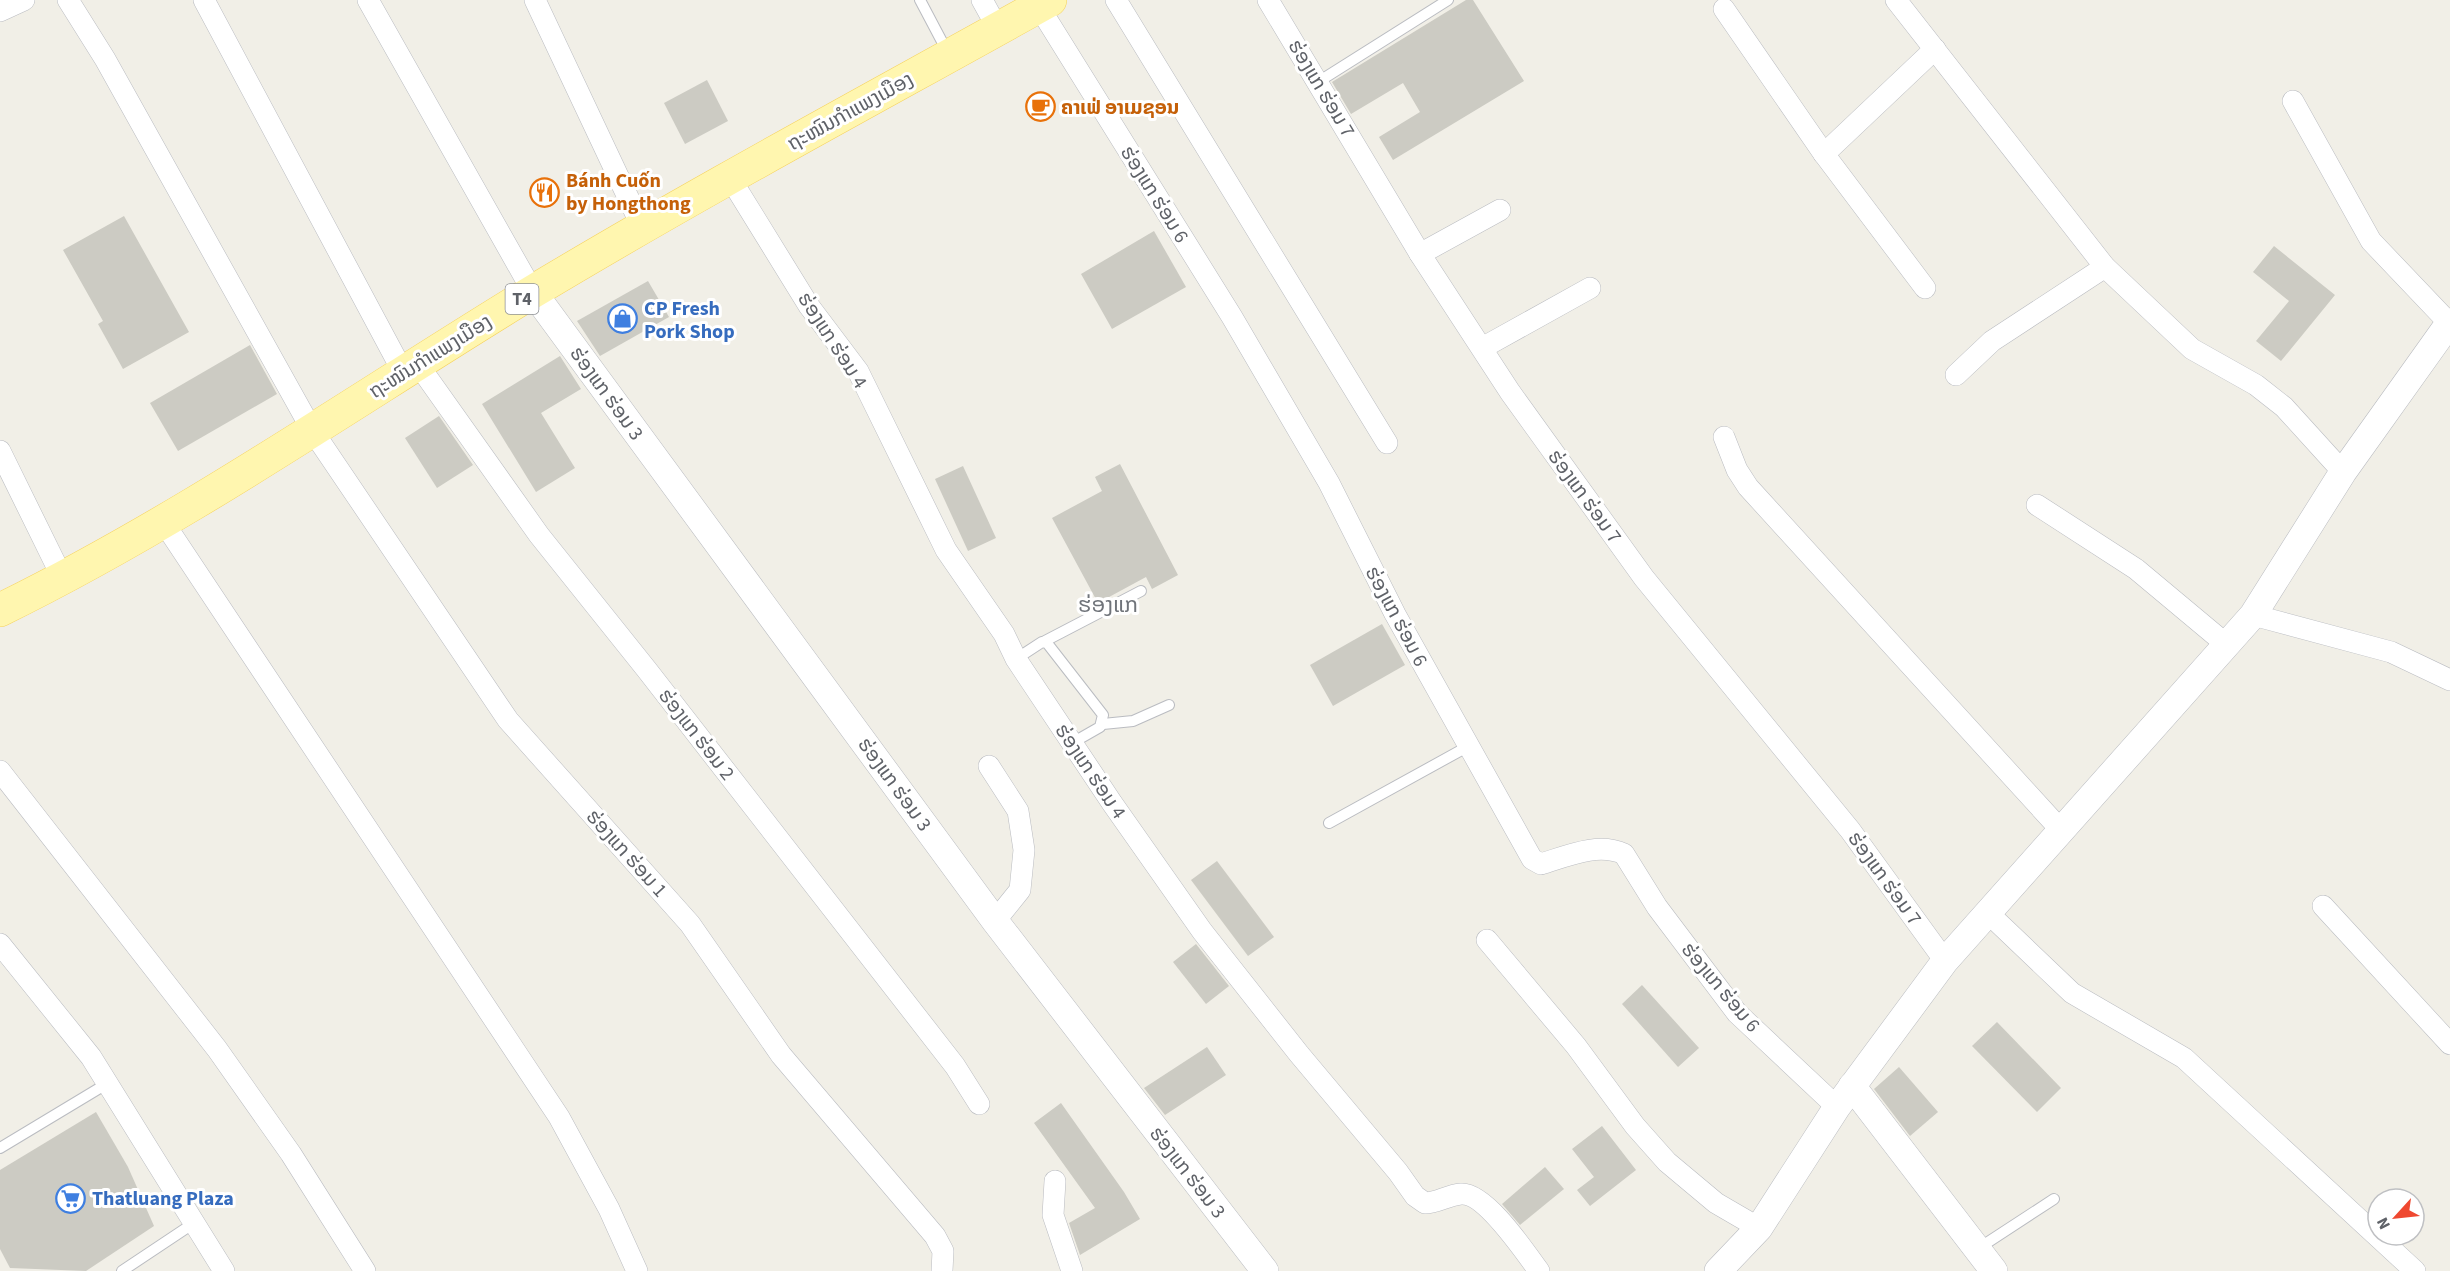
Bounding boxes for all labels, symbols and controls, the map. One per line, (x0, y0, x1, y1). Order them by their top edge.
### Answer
street label: ຮ່ອງແກ ຮ່ອມ 7 (1281, 34, 1361, 143)
street label: ຖະໜົນກຳແພງເມືອງ (782, 66, 919, 158)
cafe icon: ຄາເຟ່ ອາເມຊອນ (1024, 91, 1056, 123)
place label: ຄາເຟ່ ອາເມຊອນ (1061, 94, 1179, 122)
street label: ຮ່ອງແກ ຮ່ອມ 6 (1113, 141, 1195, 248)
place label: Bánh Cuốn by Hongthong (566, 167, 691, 218)
restaurant icon: Bánh Cuốn by Hongthong (529, 176, 561, 208)
road number: T4 (506, 284, 538, 314)
street label: ຮ່ອງແກ ຮ່ອມ 4 (791, 287, 874, 394)
place label: CP Fresh Pork Shop (644, 295, 735, 346)
shop icon: CP Fresh Pork Shop (607, 303, 639, 335)
street label: ຖະໜົນກຳແພງເມືອງ (364, 308, 497, 406)
street label: ຮ່ອງແກ ຮ່ອມ 3 (563, 341, 650, 446)
street label: ຮ່ອງແກ ຮ່ອມ 7 (1541, 444, 1628, 549)
street label: ຮ່ອງແກ ຮ່ອມ 6 (1358, 562, 1434, 671)
district label: ຮ່ອງແກ (1078, 589, 1138, 621)
street label: ຮ່ອງແກ ຮ່ອມ 2 (651, 683, 741, 786)
street label: ຮ່ອງແກ ຮ່ອມ 4 (1048, 718, 1132, 825)
street label: ຮ່ອງແກ ຮ່ອມ 3 (851, 732, 938, 837)
street label: ຮ່ອງແກ ຮ່ອມ 1 (579, 804, 673, 904)
street label: ຮ່ອງແກ ຮ່ອມ 7 (1841, 826, 1928, 931)
street label: ຮ່ອງແກ ຮ່ອມ 6 (1674, 937, 1766, 1039)
street label: ຮ່ອງແກ ຮ່ອມ 3 (1142, 1121, 1232, 1224)
supermarket icon: Thatluang Plaza (55, 1182, 87, 1214)
place label: Thatluang Plaza (92, 1185, 234, 1213)
north arrow (2366, 1187, 2426, 1247)
text: N (2371, 1214, 2396, 1233)

